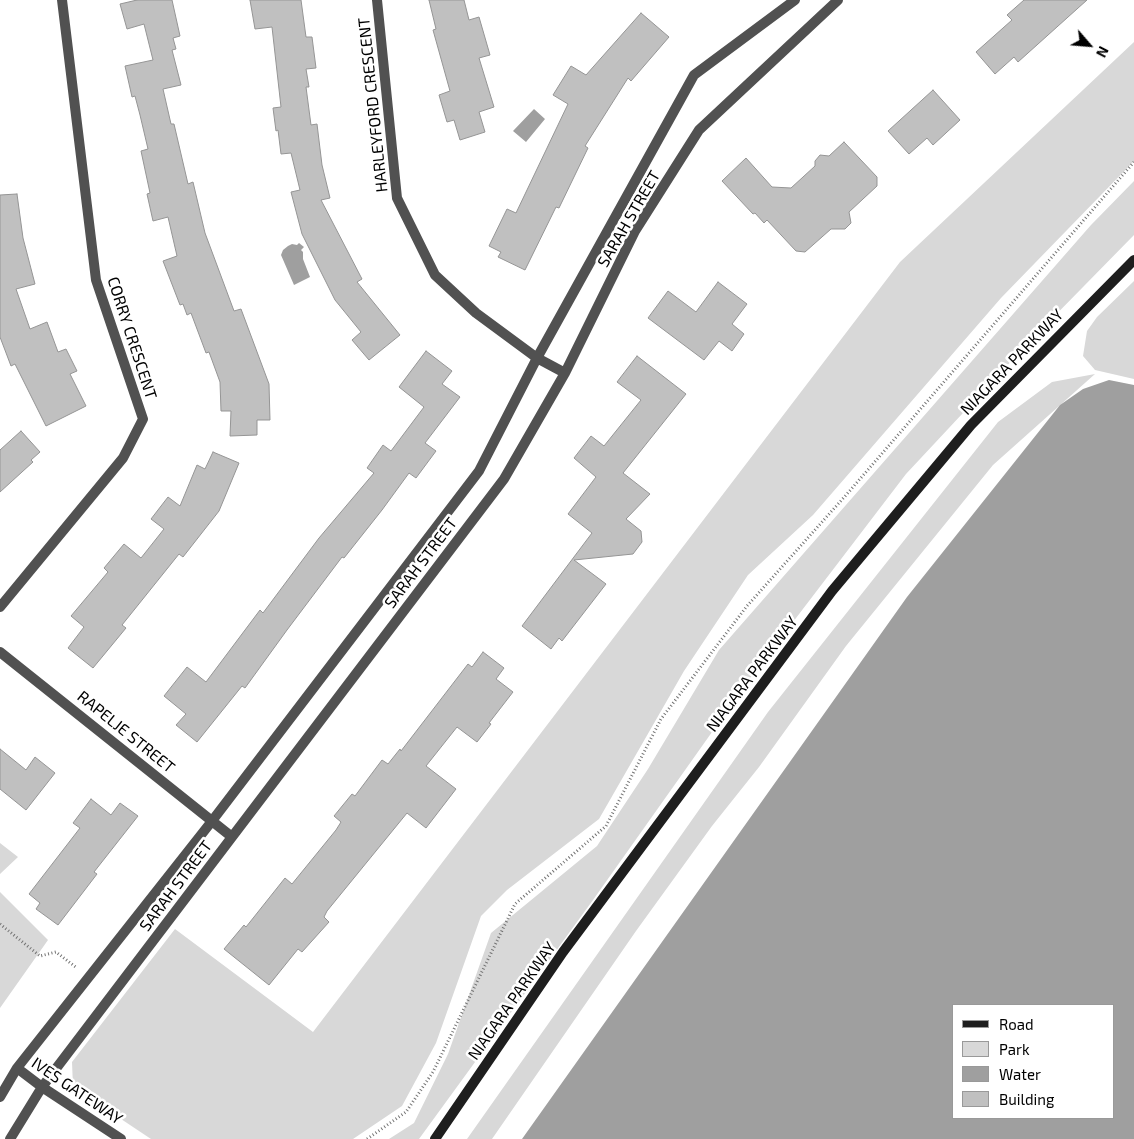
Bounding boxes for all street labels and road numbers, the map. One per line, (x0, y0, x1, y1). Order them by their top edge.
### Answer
street label: HARLEYFORD CRESCENT (354, 17, 392, 193)
street label: SARAH STREET (594, 167, 664, 271)
street label: CORRY CRESCENT (103, 274, 161, 402)
street label: NIAGARA PARKWAY (956, 305, 1068, 419)
street label: SARAH STREET (381, 514, 461, 612)
street label: NIAGARA PARKWAY (702, 612, 802, 736)
street label: RAPELJE STREET (73, 687, 179, 777)
street label: SARAH STREET (136, 837, 216, 935)
street label: NIAGARA PARKWAY (464, 938, 560, 1064)
street label: IVES GATEWAY (28, 1053, 126, 1129)

